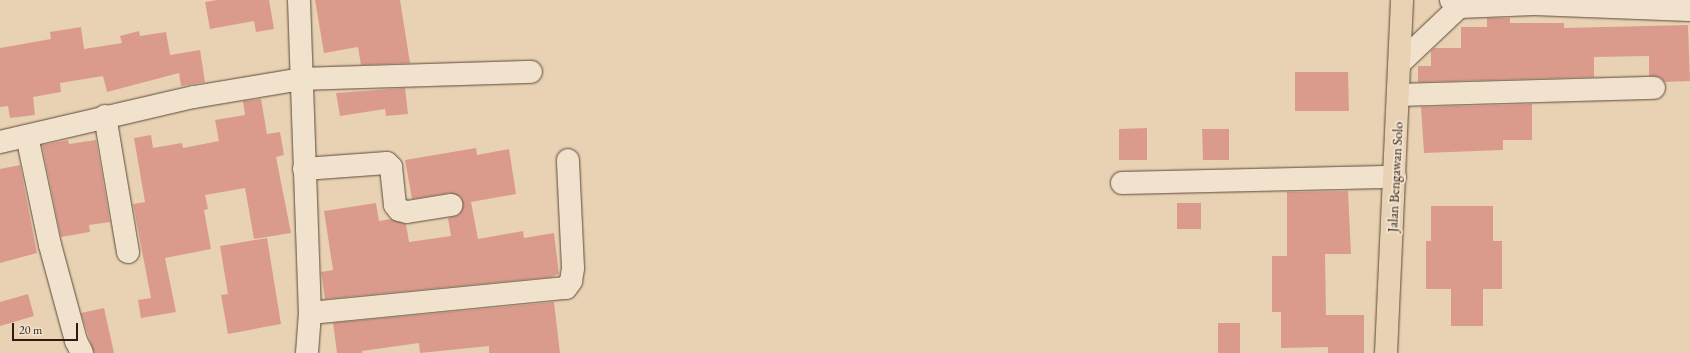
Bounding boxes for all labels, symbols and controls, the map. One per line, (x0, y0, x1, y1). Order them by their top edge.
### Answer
street label: Jalan Bengawan Solo (1384, 121, 1406, 233)
scale bar (14, 315, 80, 341)
text: 20 m (19, 322, 42, 338)

